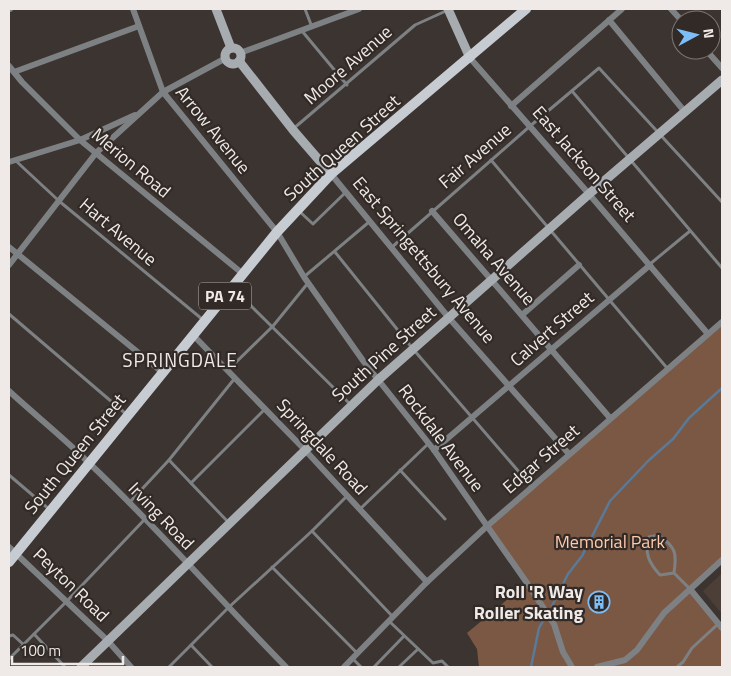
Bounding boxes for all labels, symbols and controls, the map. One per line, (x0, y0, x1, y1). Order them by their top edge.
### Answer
north arrow (671, 10, 721, 60)
street label: Moore Avenue (298, 19, 398, 111)
text: N (698, 27, 720, 39)
street label: Arrow Avenue (169, 80, 257, 180)
street label: South Queen Street (277, 87, 406, 207)
street label: East Jackson Street (526, 100, 643, 228)
street label: Fair Avenue (432, 116, 517, 195)
street label: Merion Road (86, 121, 177, 204)
street label: East Springettsbury Avenue (346, 170, 502, 349)
street label: Hart Avenue (74, 191, 163, 272)
street label: Omaha Avenue (446, 206, 542, 311)
road number: PA 74 (199, 282, 251, 310)
street label: Calvert Street (504, 284, 600, 373)
street label: South Pine Street (325, 299, 442, 408)
district label: SPRINGDALE (122, 345, 238, 374)
street label: Rockdale Avenue (392, 378, 491, 497)
street label: South Queen Street (17, 387, 132, 520)
street label: Springdale Road (271, 392, 374, 501)
street label: Edgar Street (496, 417, 586, 500)
street label: Irving Road (122, 476, 201, 556)
park label: Memorial Park (555, 528, 666, 555)
street label: Peyton Road (27, 541, 115, 628)
place label: Roll 'R Way Roller Skating (474, 578, 583, 626)
building icon: Roll 'R Way Roller Skating (587, 590, 611, 614)
scale bar (12, 634, 124, 666)
text: 100 m (20, 639, 61, 662)

